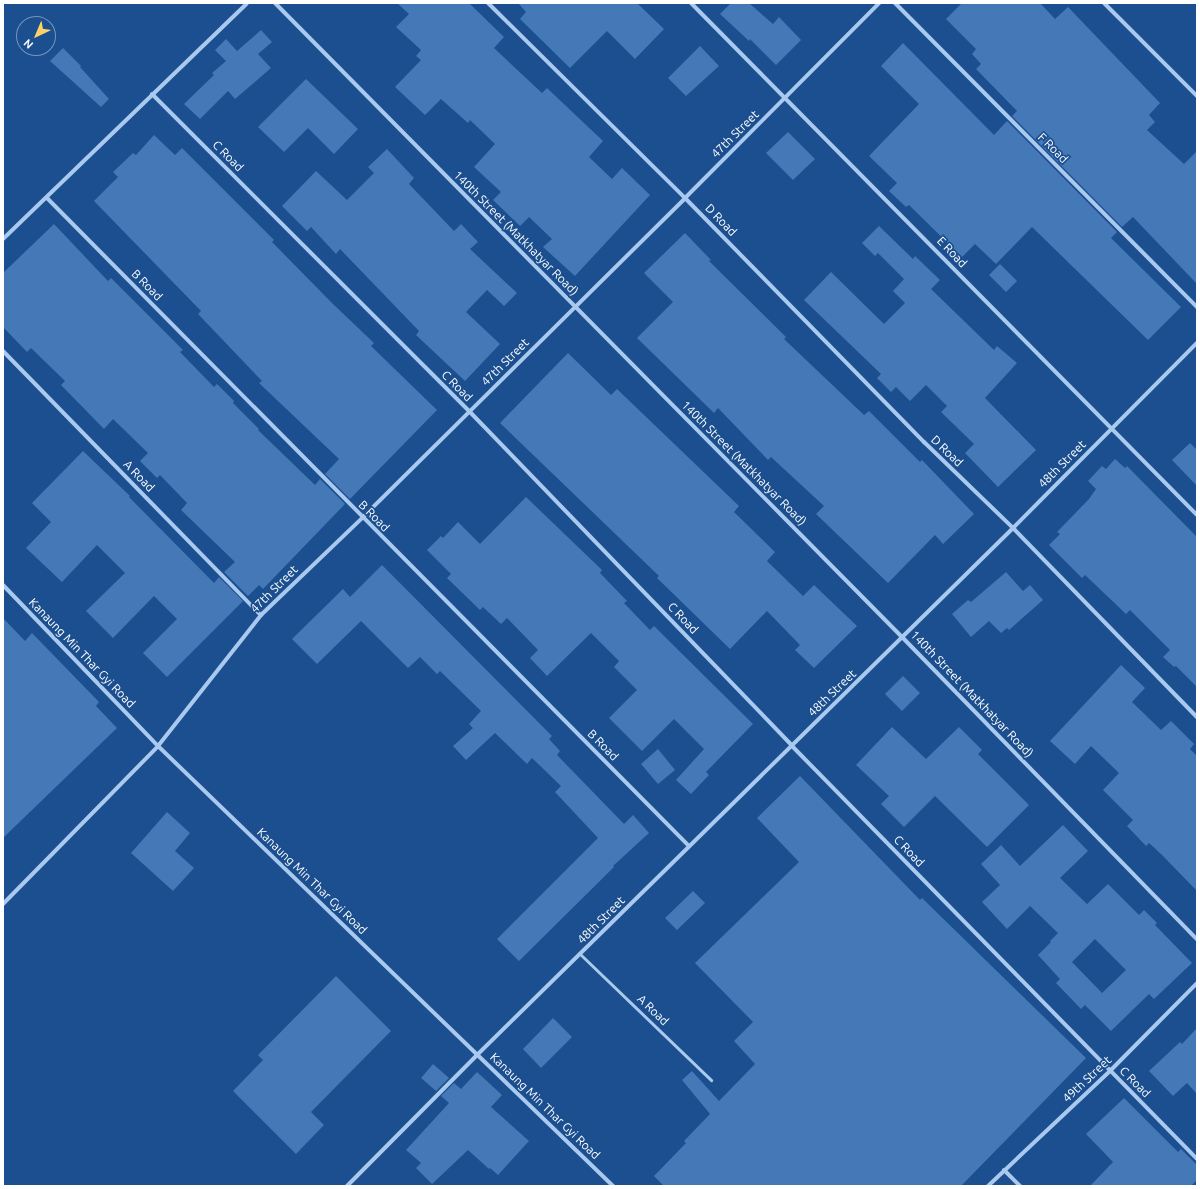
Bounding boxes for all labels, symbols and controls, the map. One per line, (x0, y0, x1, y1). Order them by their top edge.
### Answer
north arrow (16, 16, 56, 56)
text: N (21, 37, 35, 51)
street label: 47th Street (708, 107, 762, 161)
street label: F Road (1035, 130, 1071, 166)
street label: C Road (210, 138, 246, 174)
street label: 140th Street (Matkhatyar Road) (451, 168, 581, 298)
street label: D Road (702, 201, 740, 239)
street label: E Road (934, 234, 970, 270)
street label: B Road (128, 266, 166, 304)
street label: 47th Street (478, 335, 532, 389)
street label: C Road (439, 368, 475, 404)
street label: 140th Street (Matkhatyar Road) (679, 398, 809, 528)
street label: D Road (928, 432, 966, 470)
street label: 48th Street (1035, 437, 1089, 491)
street label: A Road (121, 457, 157, 495)
street label: B Road (355, 497, 393, 535)
street label: 47th Street (247, 562, 301, 616)
street label: Kanaung Min Thar Gyi Road (26, 595, 138, 711)
street label: C Road (665, 599, 701, 637)
street label: 140th Street (Matkhatyar Road) (908, 628, 1036, 760)
street label: 48th Street (805, 667, 859, 719)
street label: B Road (584, 726, 622, 764)
street label: Kanaung Min Thar Gyi Road (254, 825, 370, 937)
street label: C Road (891, 832, 927, 870)
street label: 48th Street (574, 893, 628, 947)
street label: A Road (634, 992, 672, 1028)
street label: Kanaung Min Thar Gyi Road (487, 1050, 603, 1162)
street label: 49th Street (1060, 1053, 1114, 1105)
street label: C Road (1117, 1064, 1153, 1100)

